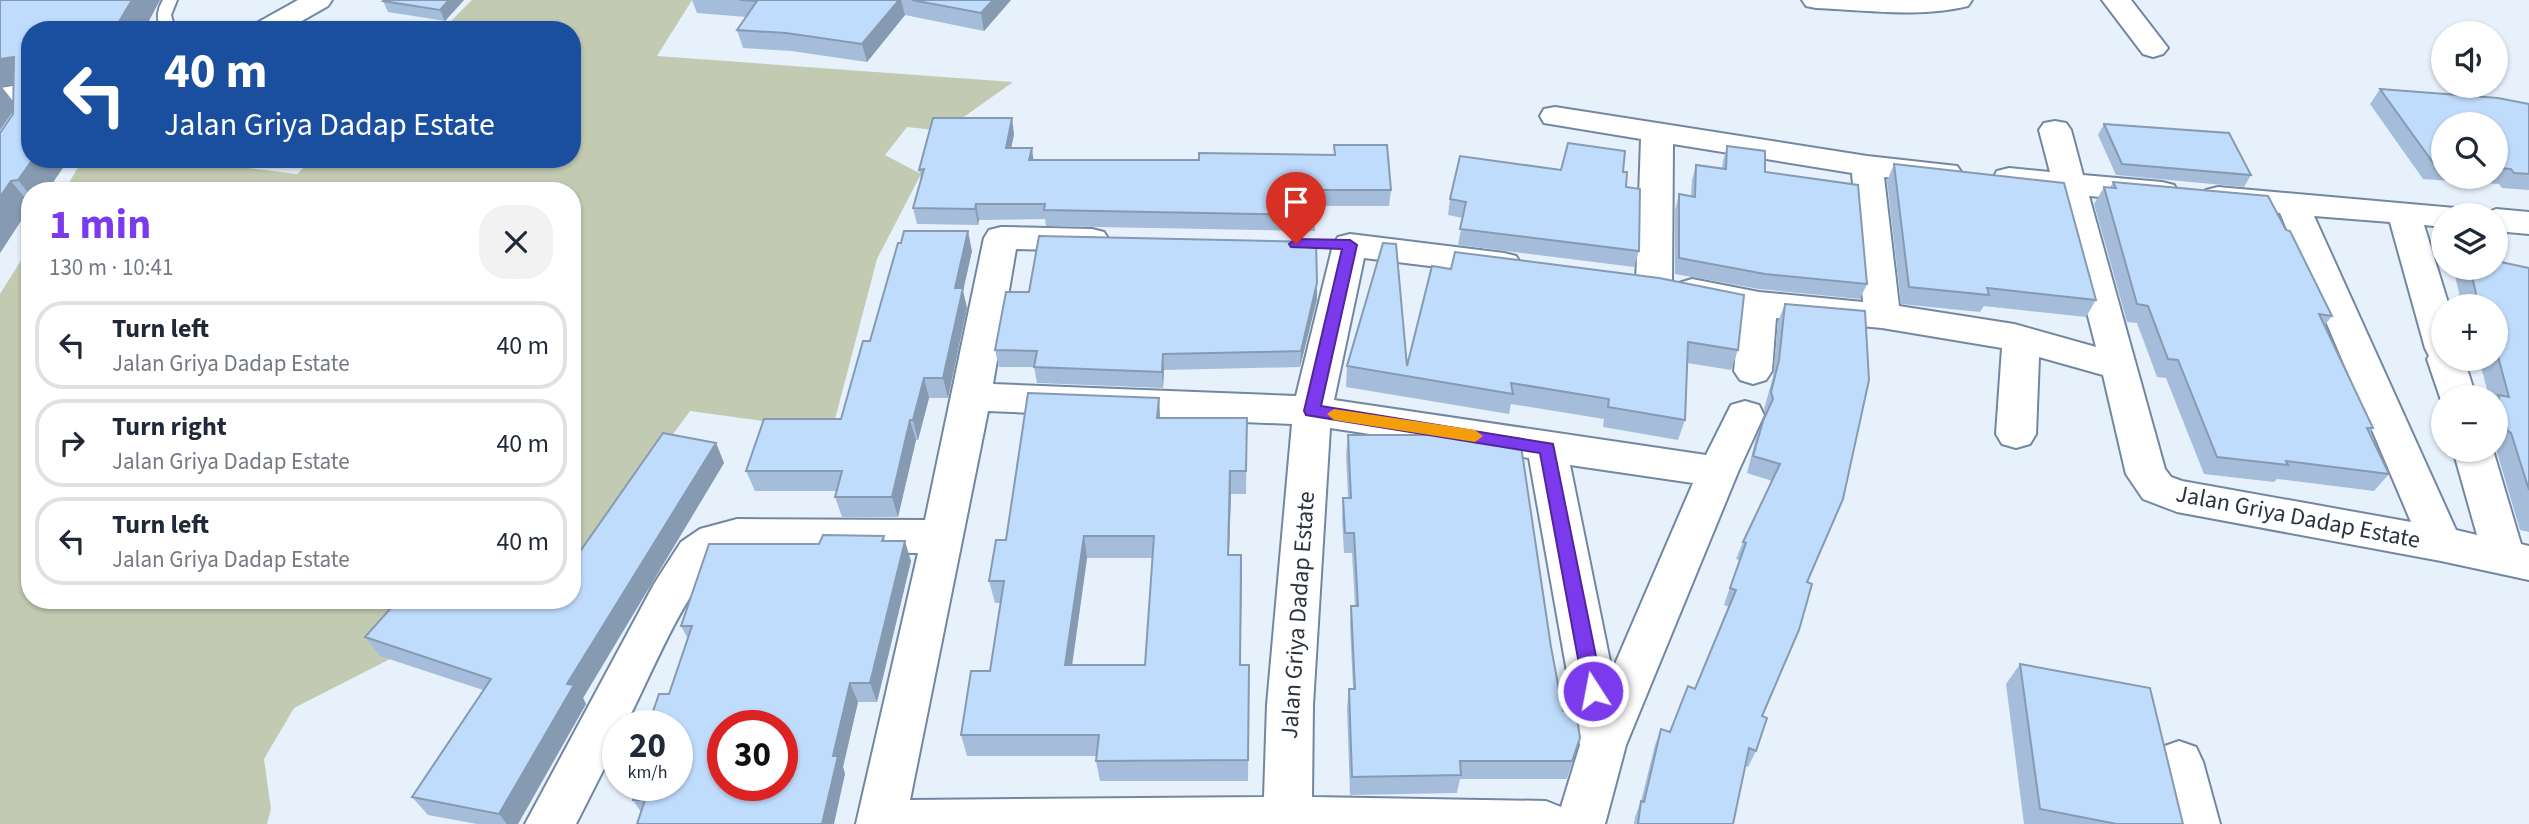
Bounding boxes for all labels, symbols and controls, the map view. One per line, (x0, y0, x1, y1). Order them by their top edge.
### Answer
map controls (2431, 21, 2508, 462)
button: sound (2431, 21, 2508, 98)
text: 40 m (164, 37, 268, 107)
icon: left (49, 49, 140, 140)
text: Jalan Griya Dadap Estate (164, 102, 495, 148)
button: search (2431, 112, 2508, 189)
pin (1266, 172, 1326, 244)
icon: arrive (1277, 183, 1315, 221)
text: 1 min (49, 195, 151, 255)
button: layers (2431, 203, 2508, 280)
button: close (479, 205, 553, 279)
text: 130 m · 10:41 (49, 251, 173, 284)
button: + (2431, 294, 2508, 371)
text: Turn left (112, 310, 209, 347)
icon: left (53, 326, 91, 364)
text: 40 m (496, 327, 549, 364)
text: Jalan Griya Dadap Estate (112, 347, 350, 380)
button: − (2431, 385, 2508, 462)
text: Turn right (112, 408, 227, 445)
icon: right (53, 424, 91, 462)
text: 40 m (496, 425, 549, 462)
text: Jalan Griya Dadap Estate (112, 445, 350, 478)
street label: Jalan Griya Dadap Estate (2173, 476, 2423, 558)
street label: Jalan Griya Dadap Estate (1272, 490, 1324, 740)
text: Turn left (112, 506, 209, 543)
icon: left (53, 522, 91, 560)
text: 40 m (496, 523, 549, 560)
text: Jalan Griya Dadap Estate (112, 543, 350, 576)
position arrow (1556, 654, 1630, 728)
speed limit sign: 30 (707, 710, 798, 801)
text: 20 (629, 721, 666, 771)
text: km/h (628, 760, 667, 785)

